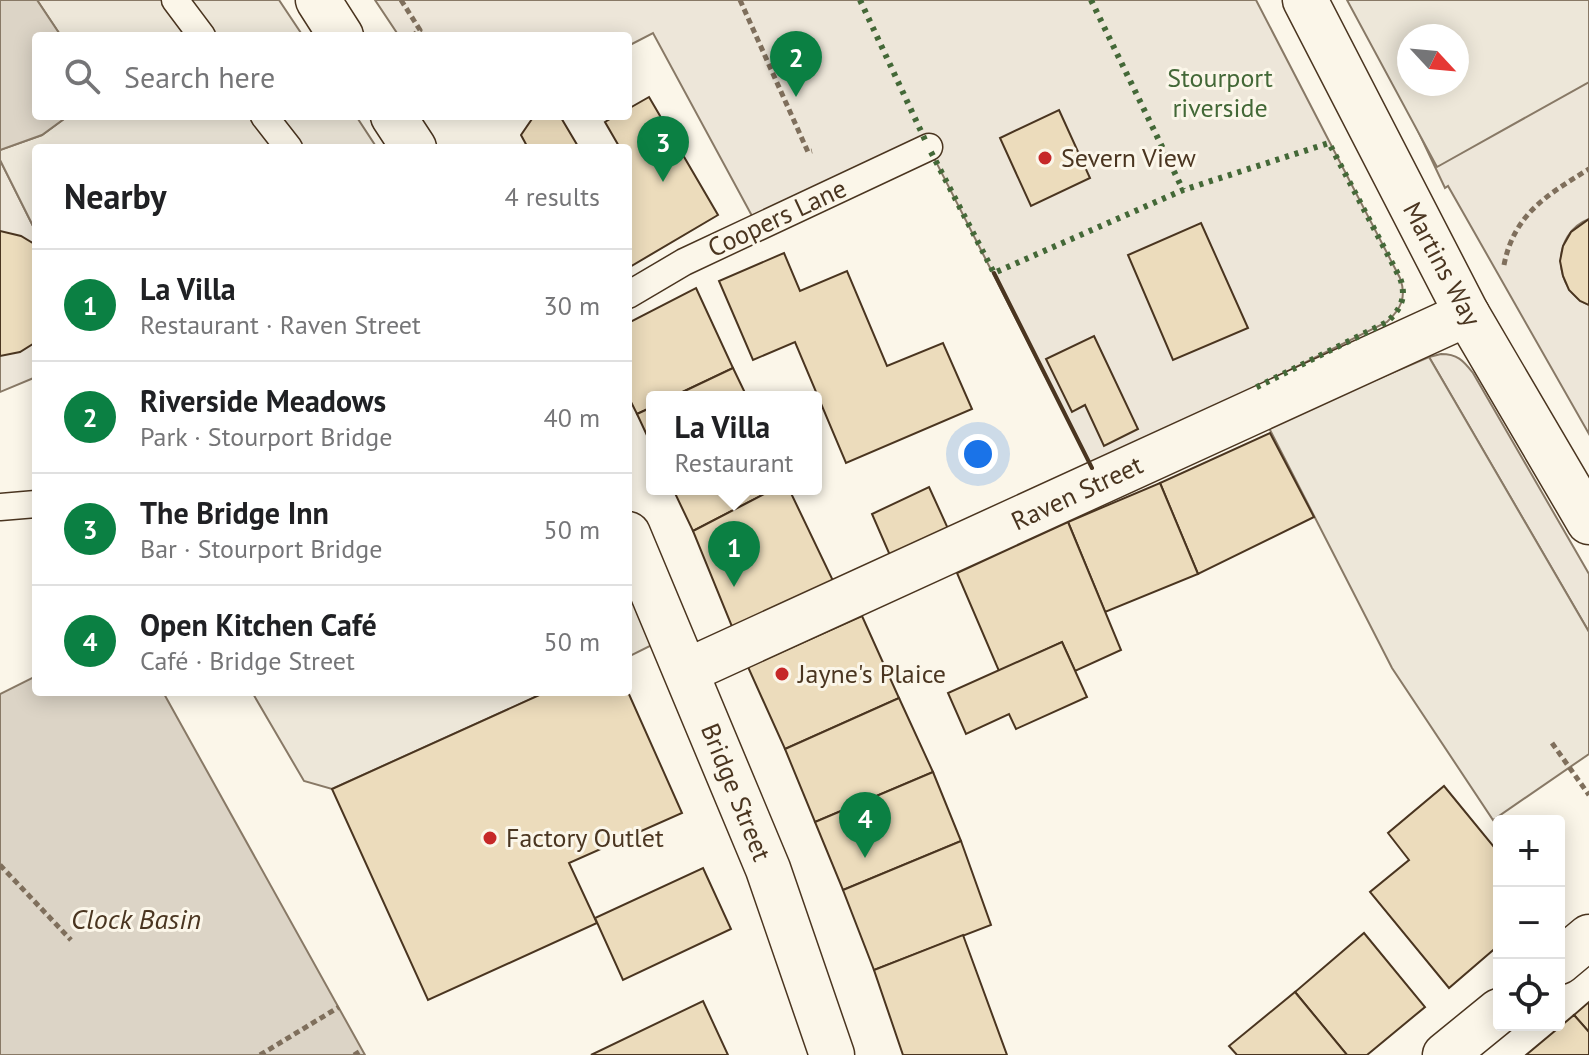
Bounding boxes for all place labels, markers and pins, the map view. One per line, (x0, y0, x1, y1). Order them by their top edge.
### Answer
pin: 2 (770, 31, 822, 97)
pin: 3 (637, 116, 689, 182)
place label: Severn View (1061, 141, 1196, 174)
marker: Severn View (1036, 149, 1054, 167)
pin: 1 (708, 521, 760, 587)
place label: Jayne's Plaice (797, 657, 946, 690)
marker: Jayne's Plaice (773, 665, 791, 683)
pin: 4 (839, 792, 891, 858)
place label: Factory Outlet (506, 821, 664, 854)
marker: Factory Outlet (481, 829, 499, 847)

